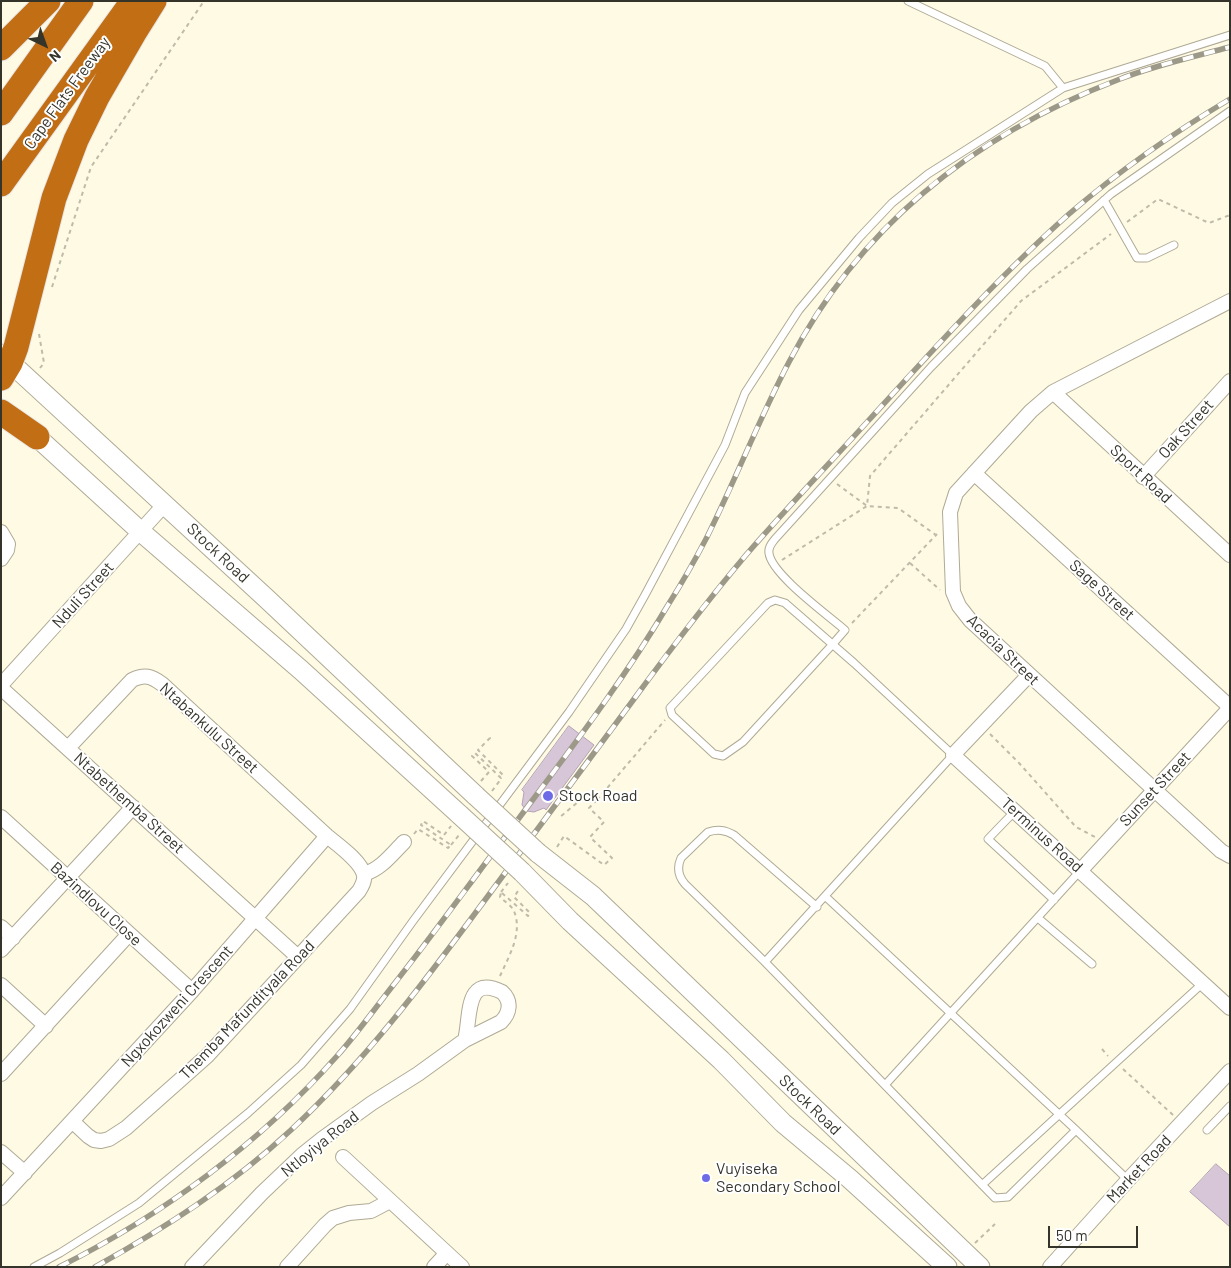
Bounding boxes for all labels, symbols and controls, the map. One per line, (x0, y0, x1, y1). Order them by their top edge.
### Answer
north arrow (20, 20, 70, 70)
street label: Cape Flats Freeway (20, 33, 114, 153)
text: N (46, 47, 65, 66)
street label: Oak Street (1154, 395, 1218, 463)
street label: Sport Road (1106, 441, 1176, 507)
street label: Stock Road (183, 519, 253, 587)
street label: Sage Street (1065, 556, 1139, 624)
street label: Nduli Street (48, 558, 118, 632)
street label: Acacia Street (963, 611, 1043, 689)
street label: Ntabankulu Street (156, 679, 262, 777)
street label: Ntabethemba Street (70, 748, 188, 858)
street label: Sunset Street (1115, 748, 1195, 830)
place label: Stock Road (559, 786, 638, 806)
marker: Stock Road (541, 789, 555, 803)
street label: Terminus Road (997, 793, 1087, 877)
street label: Bazindlovu Close (46, 858, 146, 950)
street label: Themba Mafundityala Road (175, 936, 319, 1084)
street label: Ngxokozweni Crescent (117, 941, 237, 1071)
street label: Stock Road (775, 1071, 845, 1139)
street label: Ntloyiya Road (277, 1107, 363, 1181)
street label: Market Road (1103, 1131, 1175, 1207)
place label: Vuyiseka Secondary School (716, 1159, 840, 1197)
marker: Vuyiseka Secondary School (700, 1172, 712, 1184)
scale bar (1051, 1216, 1141, 1248)
text: 50 m (1056, 1226, 1088, 1244)

